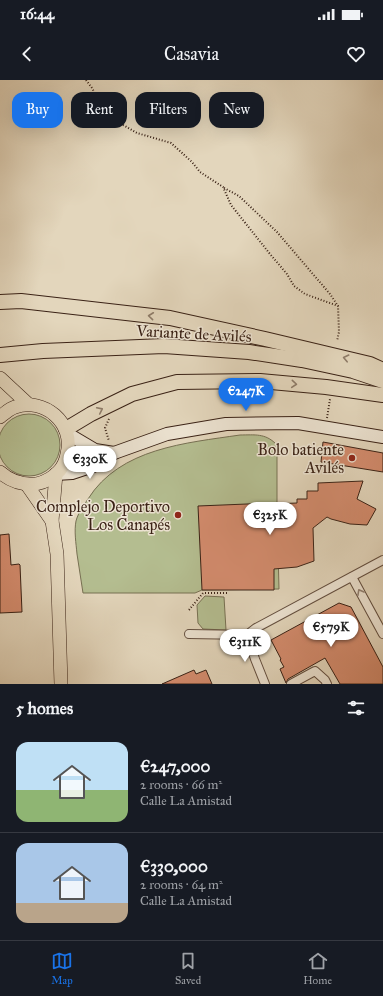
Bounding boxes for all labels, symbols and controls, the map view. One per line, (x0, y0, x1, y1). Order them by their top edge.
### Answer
text: 16:44 (20, 5, 54, 23)
icon: back (16, 43, 38, 65)
text: Casavia (164, 43, 219, 65)
icon: heart (345, 43, 367, 65)
chip: Buy (12, 92, 63, 128)
chip: Rent (71, 92, 127, 128)
chip: Filters (135, 92, 201, 128)
chip: New (209, 92, 264, 128)
one-way arrow (148, 312, 154, 321)
street label: Variante de Avilés (135, 321, 252, 346)
one-way arrow (343, 355, 349, 363)
pin: €247K (218, 378, 274, 412)
one-way arrow (291, 379, 298, 388)
text: €247K (227, 383, 265, 399)
one-way arrow (96, 407, 103, 415)
place label: Bolo batiente Avilés (257, 440, 344, 477)
pin: €330K (62, 446, 118, 480)
text: €330K (72, 451, 108, 467)
marker: Bolo batiente Avilés (347, 453, 357, 463)
place label: Complejo Deportivo Los Canapés (36, 497, 170, 534)
pin: €325K (242, 502, 298, 536)
text: €325K (253, 507, 287, 523)
marker: Complejo Deportivo Los Canapés (173, 510, 183, 520)
one-way arrow (357, 588, 365, 596)
pin: €579K (303, 614, 359, 648)
text: €579K (312, 619, 350, 635)
pin: €311K (217, 629, 273, 663)
text: €311K (229, 634, 261, 650)
icon: filters (345, 697, 367, 719)
text: 5 homes (16, 698, 73, 719)
text: €247,000 (140, 756, 210, 777)
icon: home (48, 758, 96, 806)
text: 2 rooms · 66 m² (140, 777, 222, 793)
text: Calle La Amistad (140, 793, 232, 809)
text: €330,000 (140, 856, 208, 877)
icon: home (48, 859, 96, 907)
text: 2 rooms · 64 m² (140, 877, 223, 893)
text: Calle La Amistad (140, 893, 232, 909)
tab: Map (51, 950, 73, 987)
tab: Saved (175, 950, 201, 987)
tab: Home (303, 950, 332, 987)

